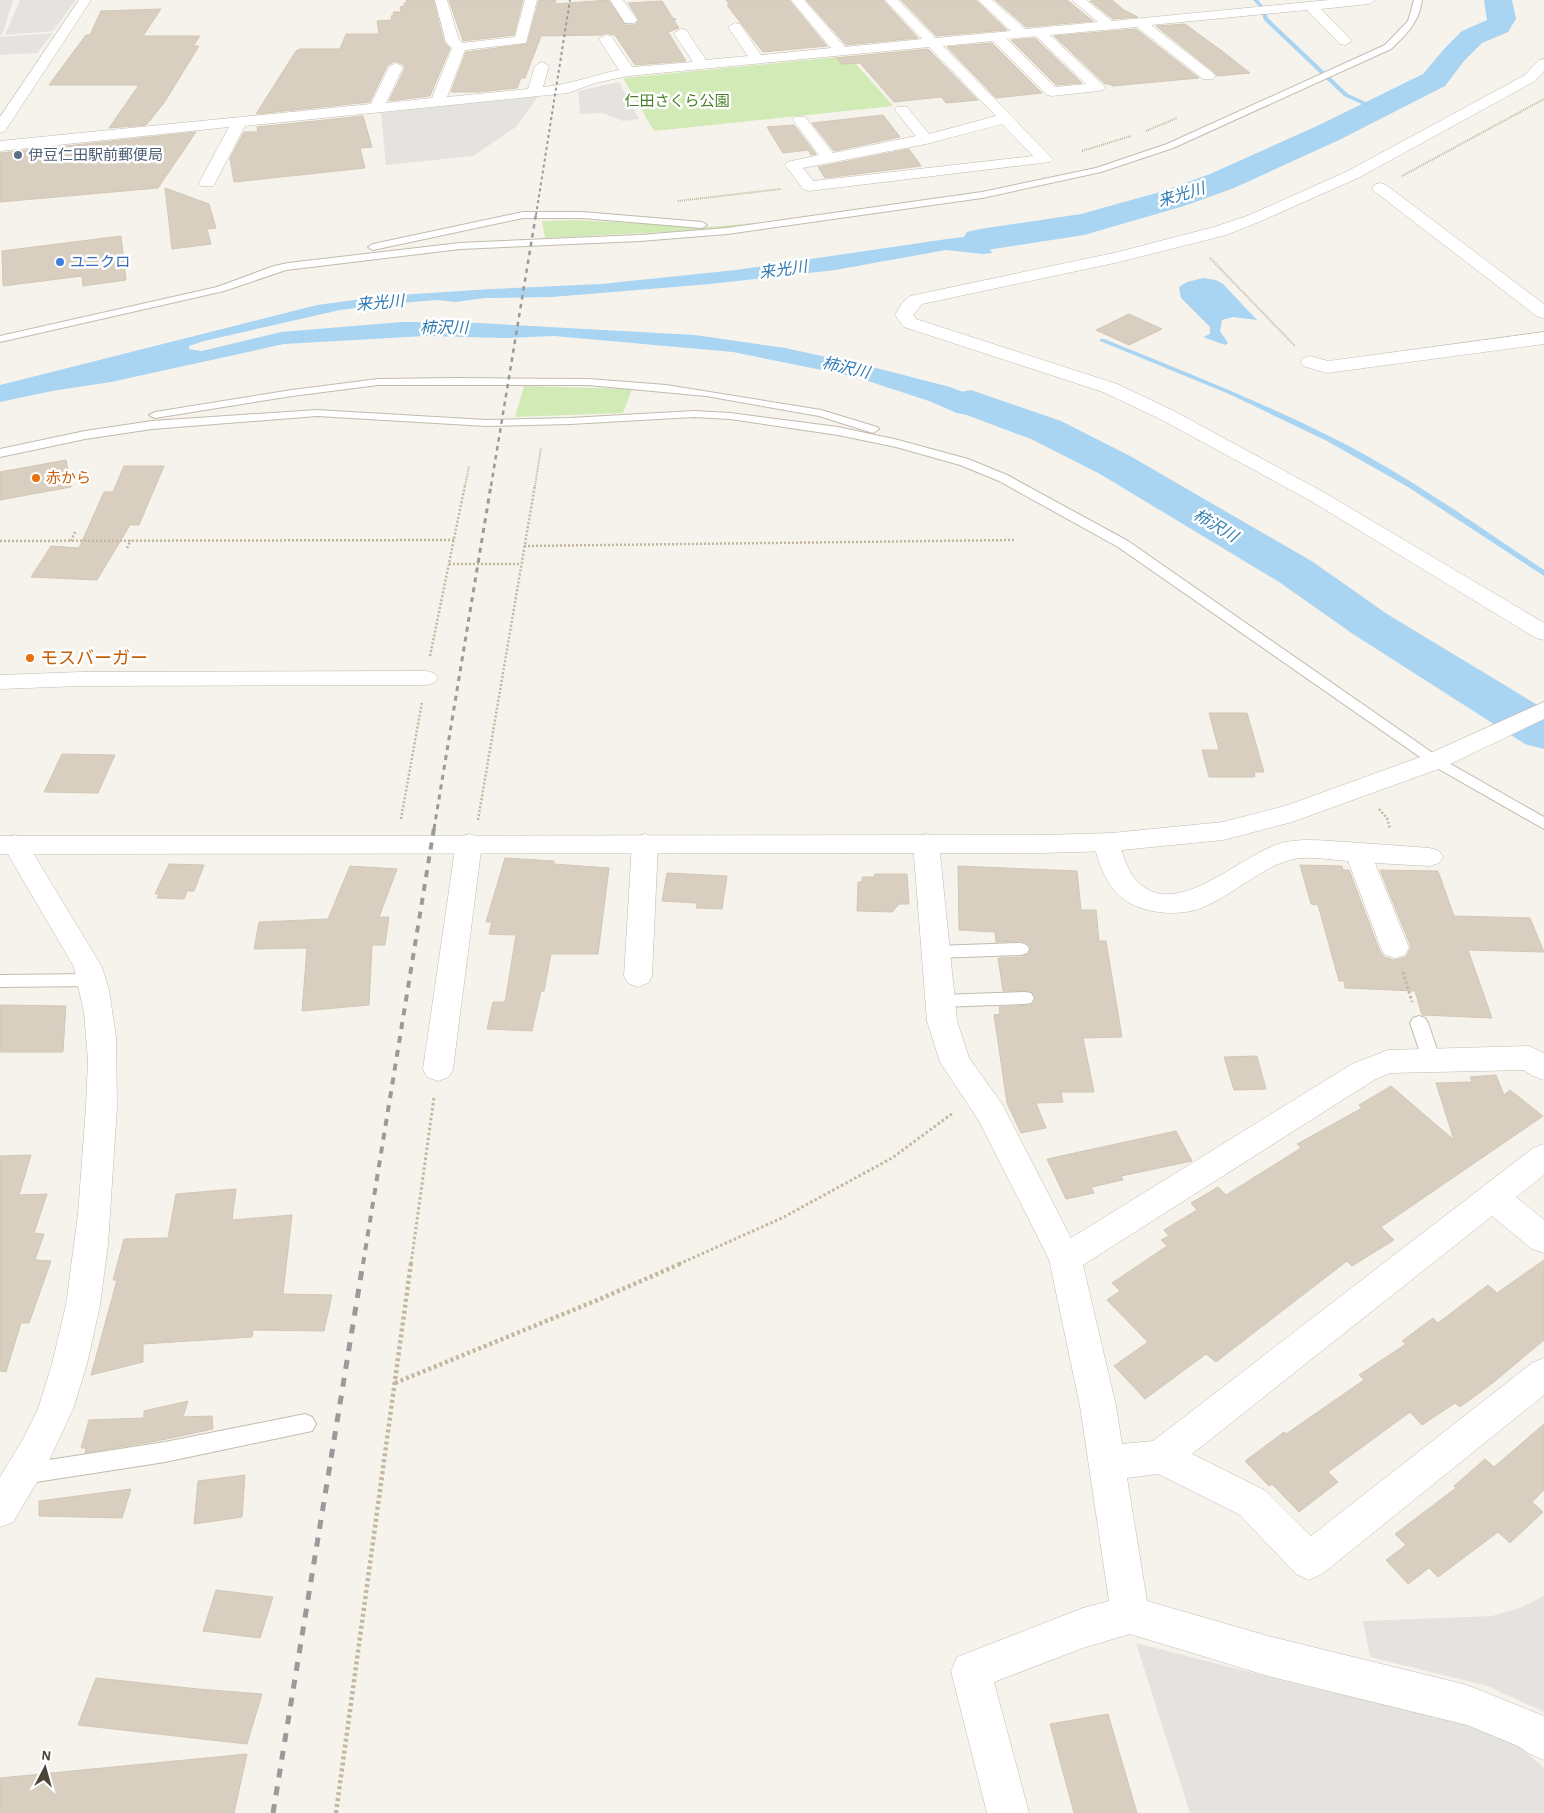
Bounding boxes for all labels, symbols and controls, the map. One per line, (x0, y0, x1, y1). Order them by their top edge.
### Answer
park label: 仁田さくら公園 (624, 93, 730, 109)
place label: 伊豆仁田駅前郵便局 (28, 147, 163, 163)
marker: 伊豆仁田駅前郵便局 (12, 149, 24, 161)
water label: 来光川 (1156, 179, 1208, 210)
place label: ユニクロ (70, 254, 130, 270)
marker: ユニクロ (54, 256, 66, 268)
water label: 来光川 (758, 257, 810, 281)
water label: 来光川 (355, 292, 407, 313)
water label: 柿沢川 (420, 319, 470, 336)
water label: 柿沢川 (821, 354, 873, 382)
place label: 赤から (46, 470, 91, 486)
marker: 赤から (30, 472, 42, 484)
water label: 柿沢川 (1191, 506, 1242, 546)
place label: モスバーガー (40, 649, 148, 668)
marker: モスバーガー (24, 652, 36, 664)
north arrow (20, 1743, 70, 1793)
text: N (41, 1749, 52, 1764)

